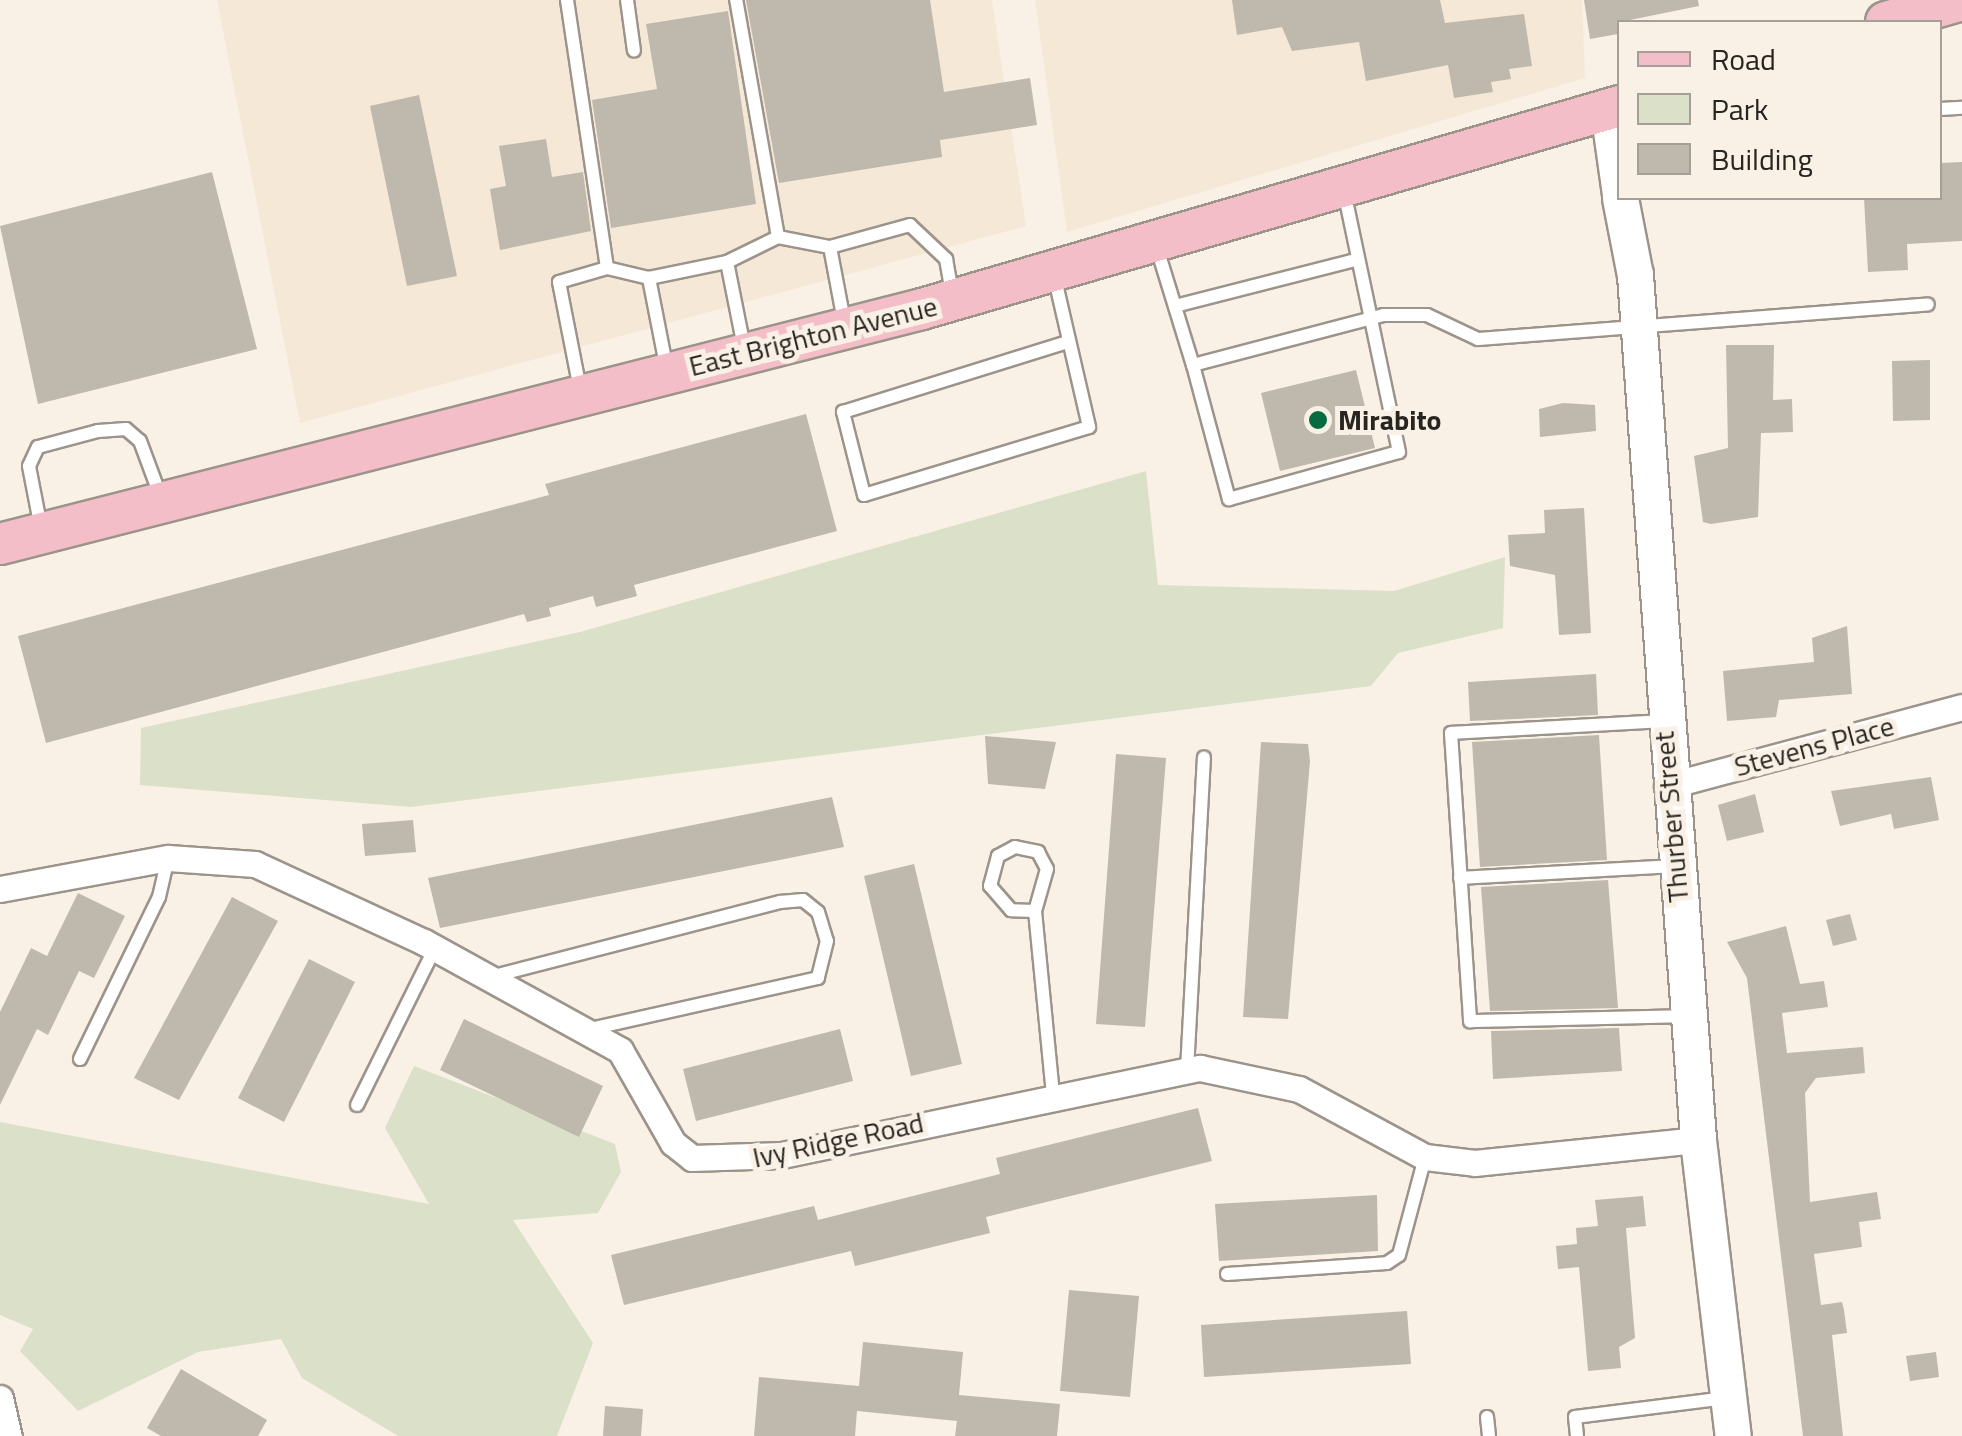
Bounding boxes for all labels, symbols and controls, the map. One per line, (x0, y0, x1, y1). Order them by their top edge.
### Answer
legend (1617, 20, 1942, 200)
text: Road (1711, 36, 1776, 82)
text: Park (1711, 86, 1768, 132)
text: Building (1711, 136, 1813, 182)
street label: East Brighton Avenue (686, 289, 940, 383)
place label: Mirabito (1338, 403, 1442, 437)
marker: Mirabito (1307, 409, 1329, 431)
street label: Stevens Place (1731, 709, 1897, 783)
street label: Thurber Street (1647, 730, 1695, 904)
street label: Ivy Ridge Road (750, 1106, 926, 1174)

